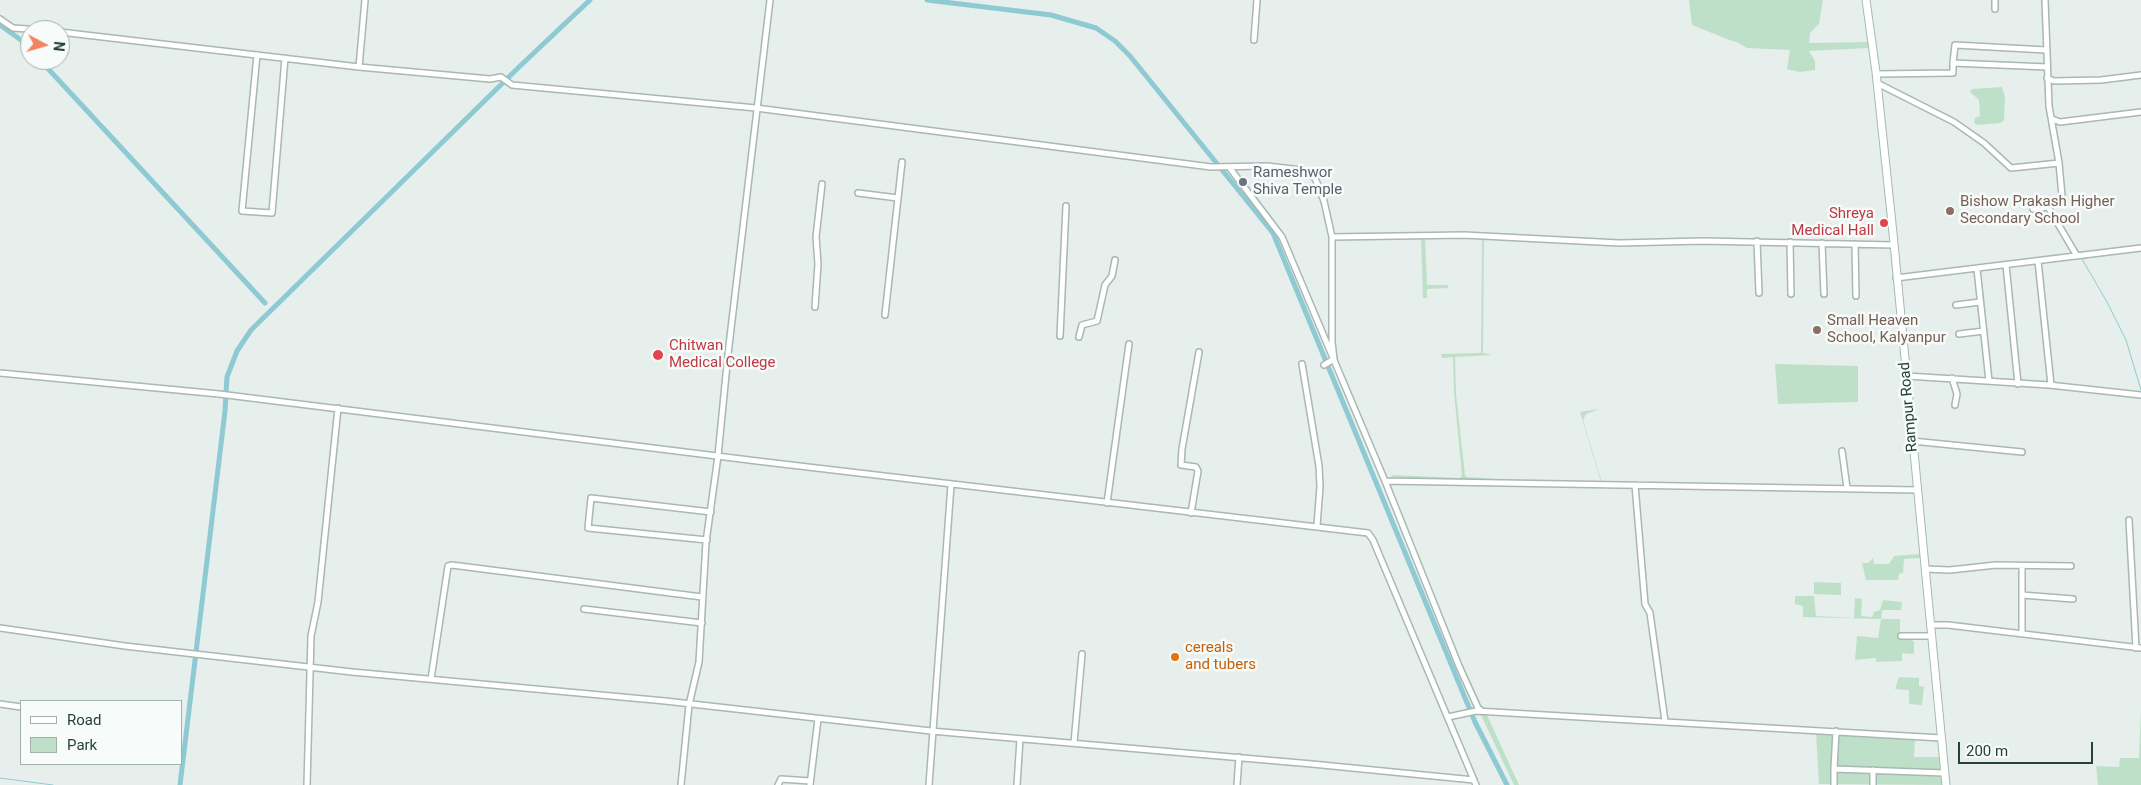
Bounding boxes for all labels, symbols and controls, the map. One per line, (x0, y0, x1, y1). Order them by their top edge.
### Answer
north arrow (20, 20, 70, 70)
text: N (50, 41, 67, 52)
place label: Rameshwor Shiva Temple (1253, 164, 1342, 199)
marker: Rameshwor Shiva Temple (1237, 176, 1249, 188)
place label: Bishow Prakash Higher Secondary School (1960, 193, 2115, 228)
place label: Shreya Medical Hall (1791, 205, 1874, 240)
marker: Bishow Prakash Higher Secondary School (1944, 205, 1956, 217)
marker: Shreya Medical Hall (1878, 217, 1890, 229)
place label: Small Heaven School, Kalyanpur (1827, 312, 1946, 347)
marker: Small Heaven School, Kalyanpur (1811, 324, 1823, 336)
place label: Chitwan Medical College (669, 337, 775, 372)
marker: Chitwan Medical College (651, 348, 665, 362)
street label: Rampur Road (1896, 361, 1922, 453)
place label: cereals and tubers (1185, 639, 1256, 674)
marker: cereals and tubers (1169, 651, 1181, 663)
legend (20, 700, 182, 765)
text: Road (67, 711, 101, 729)
scale bar (1961, 732, 2096, 764)
text: Park (67, 736, 97, 754)
text: 200 m (1966, 742, 2008, 760)

